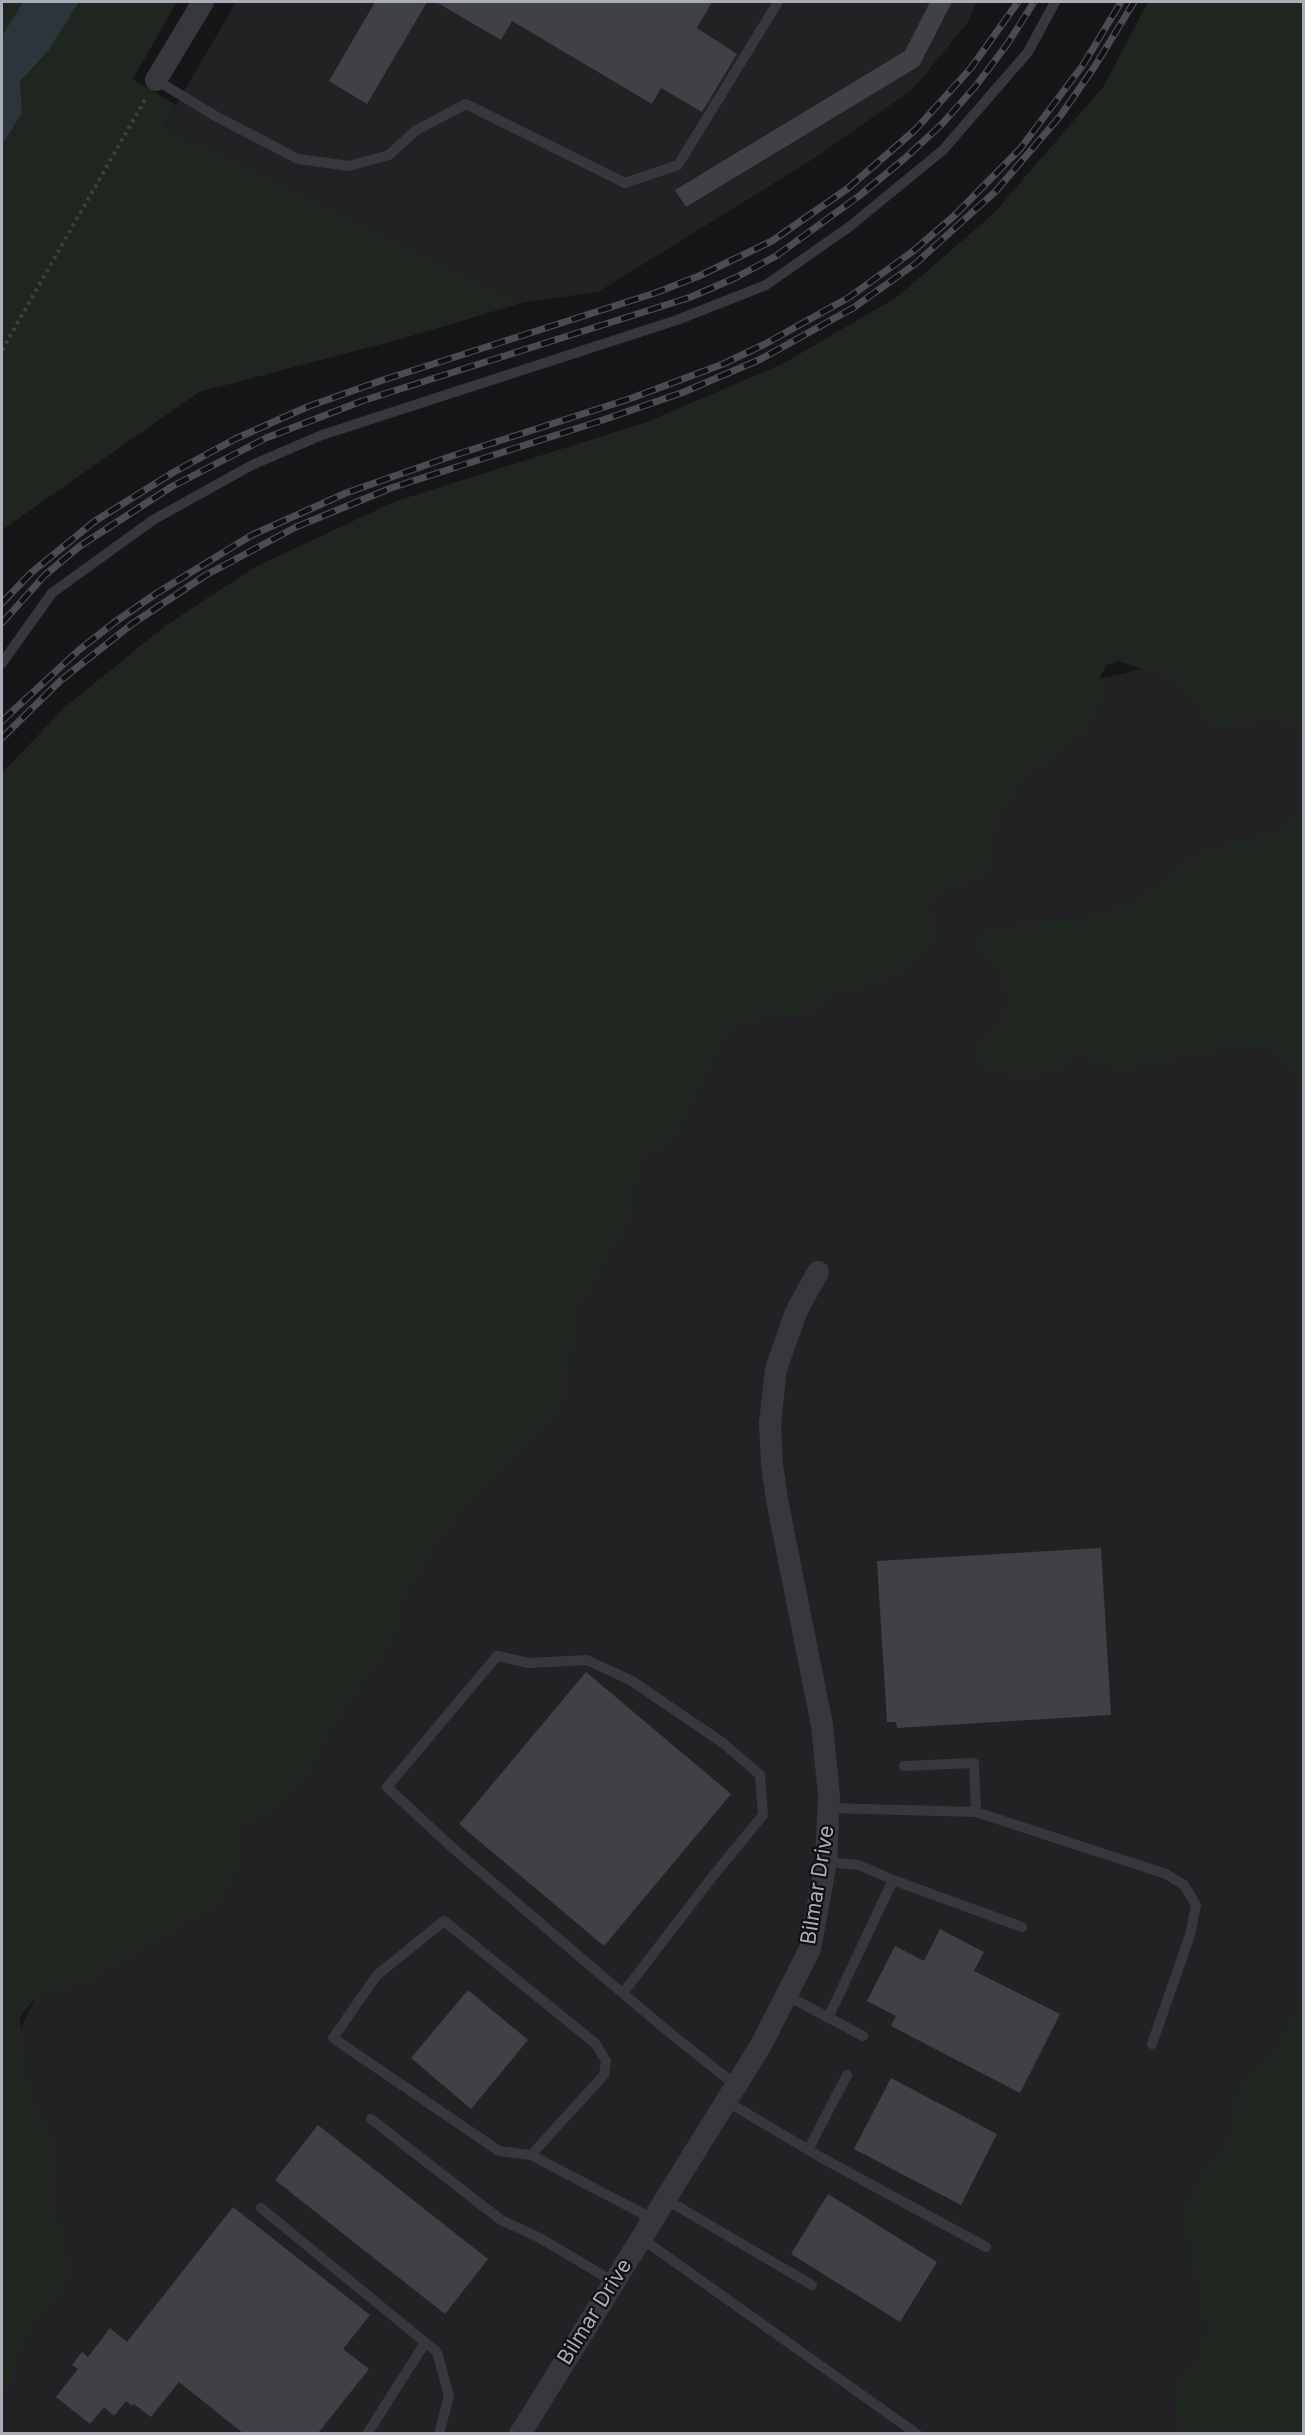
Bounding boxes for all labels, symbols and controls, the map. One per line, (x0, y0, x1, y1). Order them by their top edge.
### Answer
street label: Bilmar Drive (796, 1824, 840, 1946)
street label: Bilmar Drive (553, 2254, 637, 2370)

